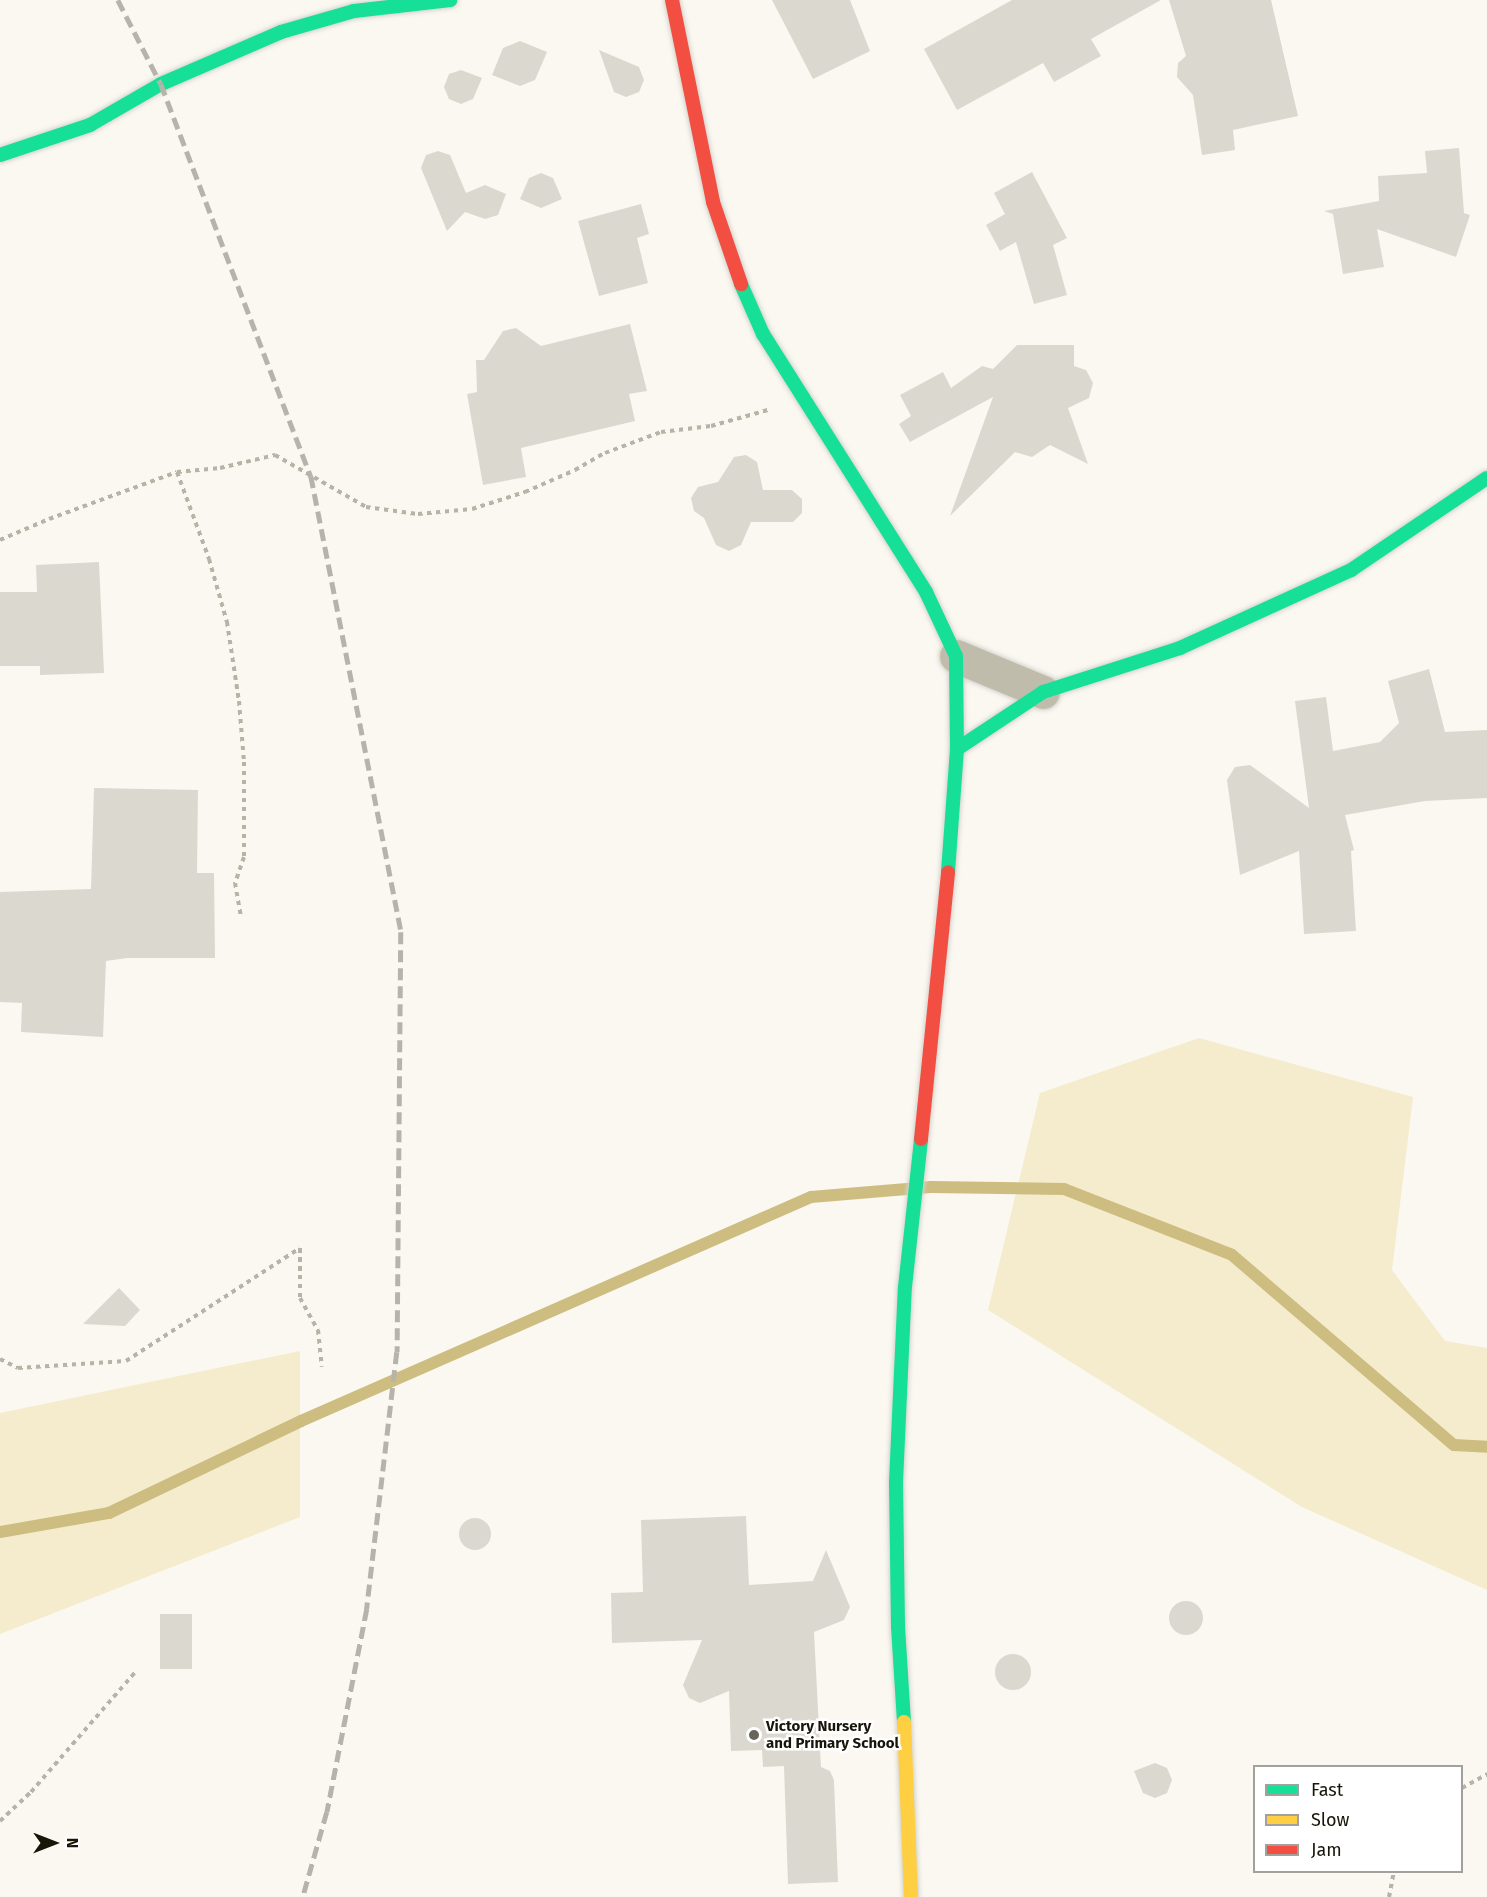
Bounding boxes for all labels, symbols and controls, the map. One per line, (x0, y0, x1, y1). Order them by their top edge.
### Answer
place label: Victory Nursery and Primary School (766, 1717, 899, 1752)
marker: Victory Nursery and Primary School (747, 1728, 761, 1742)
legend (1253, 1765, 1463, 1873)
text: Fast (1311, 1779, 1343, 1801)
text: Slow (1311, 1809, 1349, 1831)
north arrow (24, 1813, 84, 1873)
text: N (63, 1838, 82, 1848)
text: Jam (1311, 1839, 1342, 1861)

